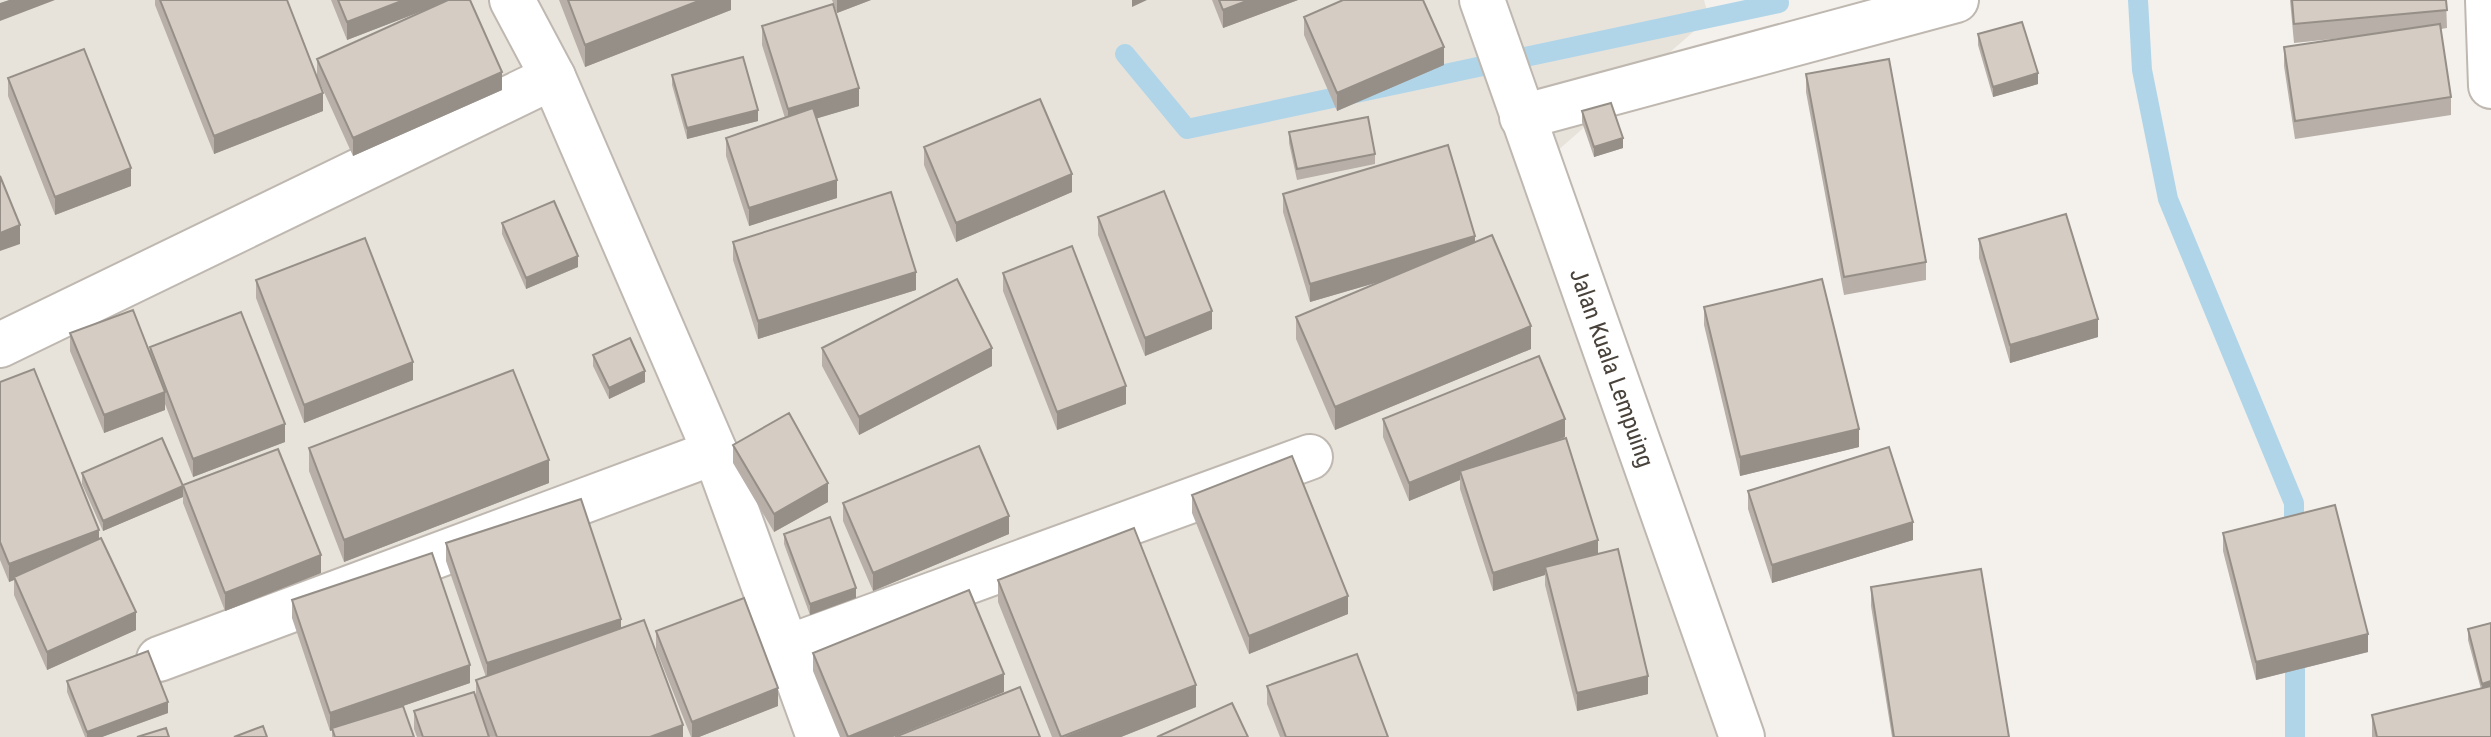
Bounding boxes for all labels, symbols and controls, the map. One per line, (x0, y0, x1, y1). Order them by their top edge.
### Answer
street label: Jalan Kuala Lempuing (1564, 265, 1660, 471)

